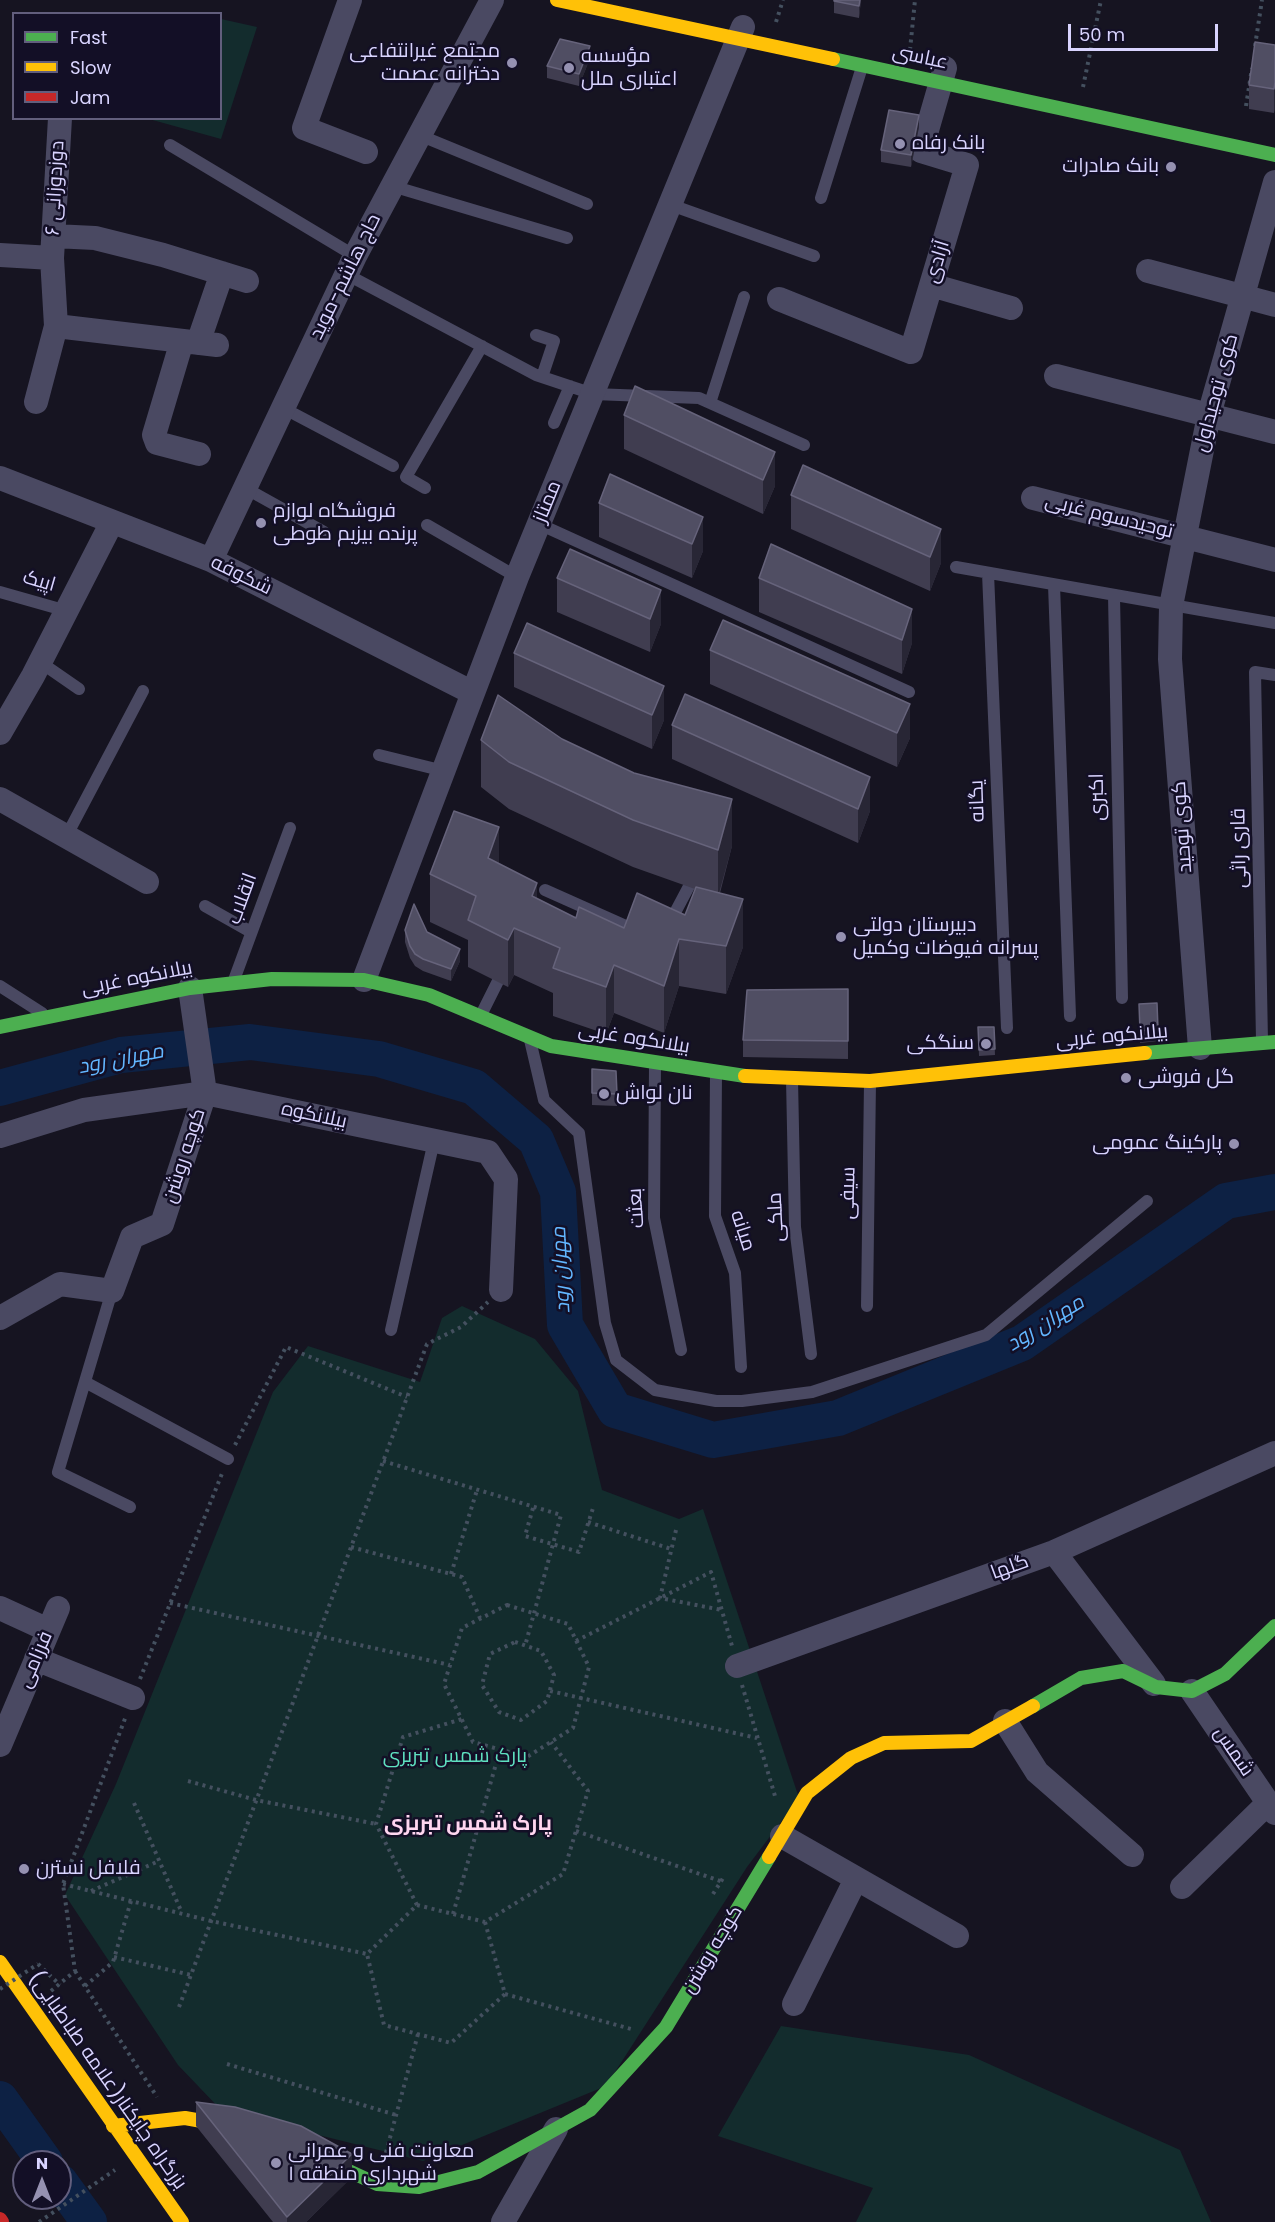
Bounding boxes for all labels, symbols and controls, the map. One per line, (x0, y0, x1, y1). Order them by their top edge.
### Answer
legend (12, 12, 222, 120)
scale bar (1071, 12, 1221, 50)
text: 50 m (1079, 22, 1125, 47)
text: Fast (70, 25, 107, 50)
place label: مجتمع غیرانتفاعی دخترانه عصمت (349, 40, 500, 87)
street label: عباسى (890, 40, 950, 76)
place label: مؤسسه اعتباری ملل (581, 45, 677, 92)
text: Slow (70, 55, 111, 80)
marker: مجتمع غیرانتفاعی دخترانه عصمت (505, 56, 519, 70)
marker: مؤسسه اعتباری ملل (562, 61, 576, 75)
text: Jam (70, 85, 110, 110)
place label: بانک رفاه (912, 132, 985, 156)
marker: بانک رفاه (893, 137, 907, 151)
street label: دوزدوزانی ۶ (42, 140, 70, 236)
place label: بانک صادرات (1062, 155, 1159, 179)
marker: بانک صادرات (1164, 160, 1178, 174)
street label: حاج هاشم-موید (305, 210, 387, 344)
street label: آزادی (920, 238, 956, 286)
street label: کوی توحیداول (1190, 331, 1244, 455)
street label: ممتاز (529, 477, 567, 527)
street label: توحیدسوم غربی (1042, 489, 1176, 545)
place label: فروشگاه لوازم پرنده بیزیم طوطی (273, 500, 417, 547)
marker: فروشگاه لوازم پرنده بیزیم طوطی (254, 516, 268, 530)
street label: شکوفه (207, 551, 275, 601)
street label: اپیک (20, 566, 58, 598)
street label: اکبری (1086, 773, 1110, 821)
street label: یگانه (965, 779, 991, 823)
street label: کوی توحید (1168, 780, 1198, 874)
street label: قاری راثی (1227, 808, 1253, 888)
street label: انقلاب (223, 870, 263, 928)
place label: دبیرستان دولتی پسرانه فیوضات وکمیل (853, 914, 1039, 961)
marker: دبیرستان دولتی پسرانه فیوضات وکمیل (834, 930, 848, 944)
street label: بیلانکوه غربی (79, 956, 195, 1002)
street label: بیلانکوه غربی (577, 1018, 691, 1060)
street label: بیلانکوه غربی (1055, 1020, 1169, 1054)
place label: سنگکی (907, 1032, 974, 1056)
marker: سنگکی (979, 1037, 993, 1051)
water label: مهران رود (76, 1039, 166, 1081)
place label: گل فروشی (1138, 1066, 1234, 1090)
marker: گل فروشی (1119, 1071, 1133, 1085)
place label: نان لواش (616, 1082, 693, 1106)
marker: نان لواش (597, 1087, 611, 1101)
street label: بیلانکوه (279, 1097, 349, 1135)
street label: کوچه روشن (158, 1105, 212, 1207)
place label: پارکینگ عمومی (1092, 1132, 1222, 1156)
marker: پارکینگ عمومی (1227, 1137, 1241, 1151)
street label: سیفی (837, 1166, 861, 1220)
street label: بعثت (624, 1187, 650, 1229)
street label: ملکی (764, 1191, 790, 1243)
street label: میانه (724, 1208, 760, 1254)
water label: مهران رود (547, 1226, 577, 1314)
water label: مهران رود (1003, 1290, 1089, 1358)
street label: گلها (988, 1550, 1032, 1586)
street label: فرزامی (13, 1628, 59, 1692)
street label: شمس (1208, 1722, 1258, 1782)
park label: پارک شمس تبریزی (383, 1745, 527, 1769)
district label: پارک شمس تبریزی (384, 1812, 552, 1838)
place label: فلافل نسترن (36, 1857, 141, 1881)
marker: فلافل نسترن (17, 1862, 31, 1876)
street label: کوچه روشن (677, 1902, 749, 1998)
street label: بزرگراه چایکنار(علامه طباطبایی) (22, 1967, 192, 2195)
place label: معاونت فنی و عمرانی شهرداری منطقه ۱ (288, 2140, 474, 2187)
north arrow (12, 2150, 72, 2210)
text: N (36, 2152, 48, 2175)
marker: معاونت فنی و عمرانی شهرداری منطقه ۱ (269, 2156, 283, 2170)

